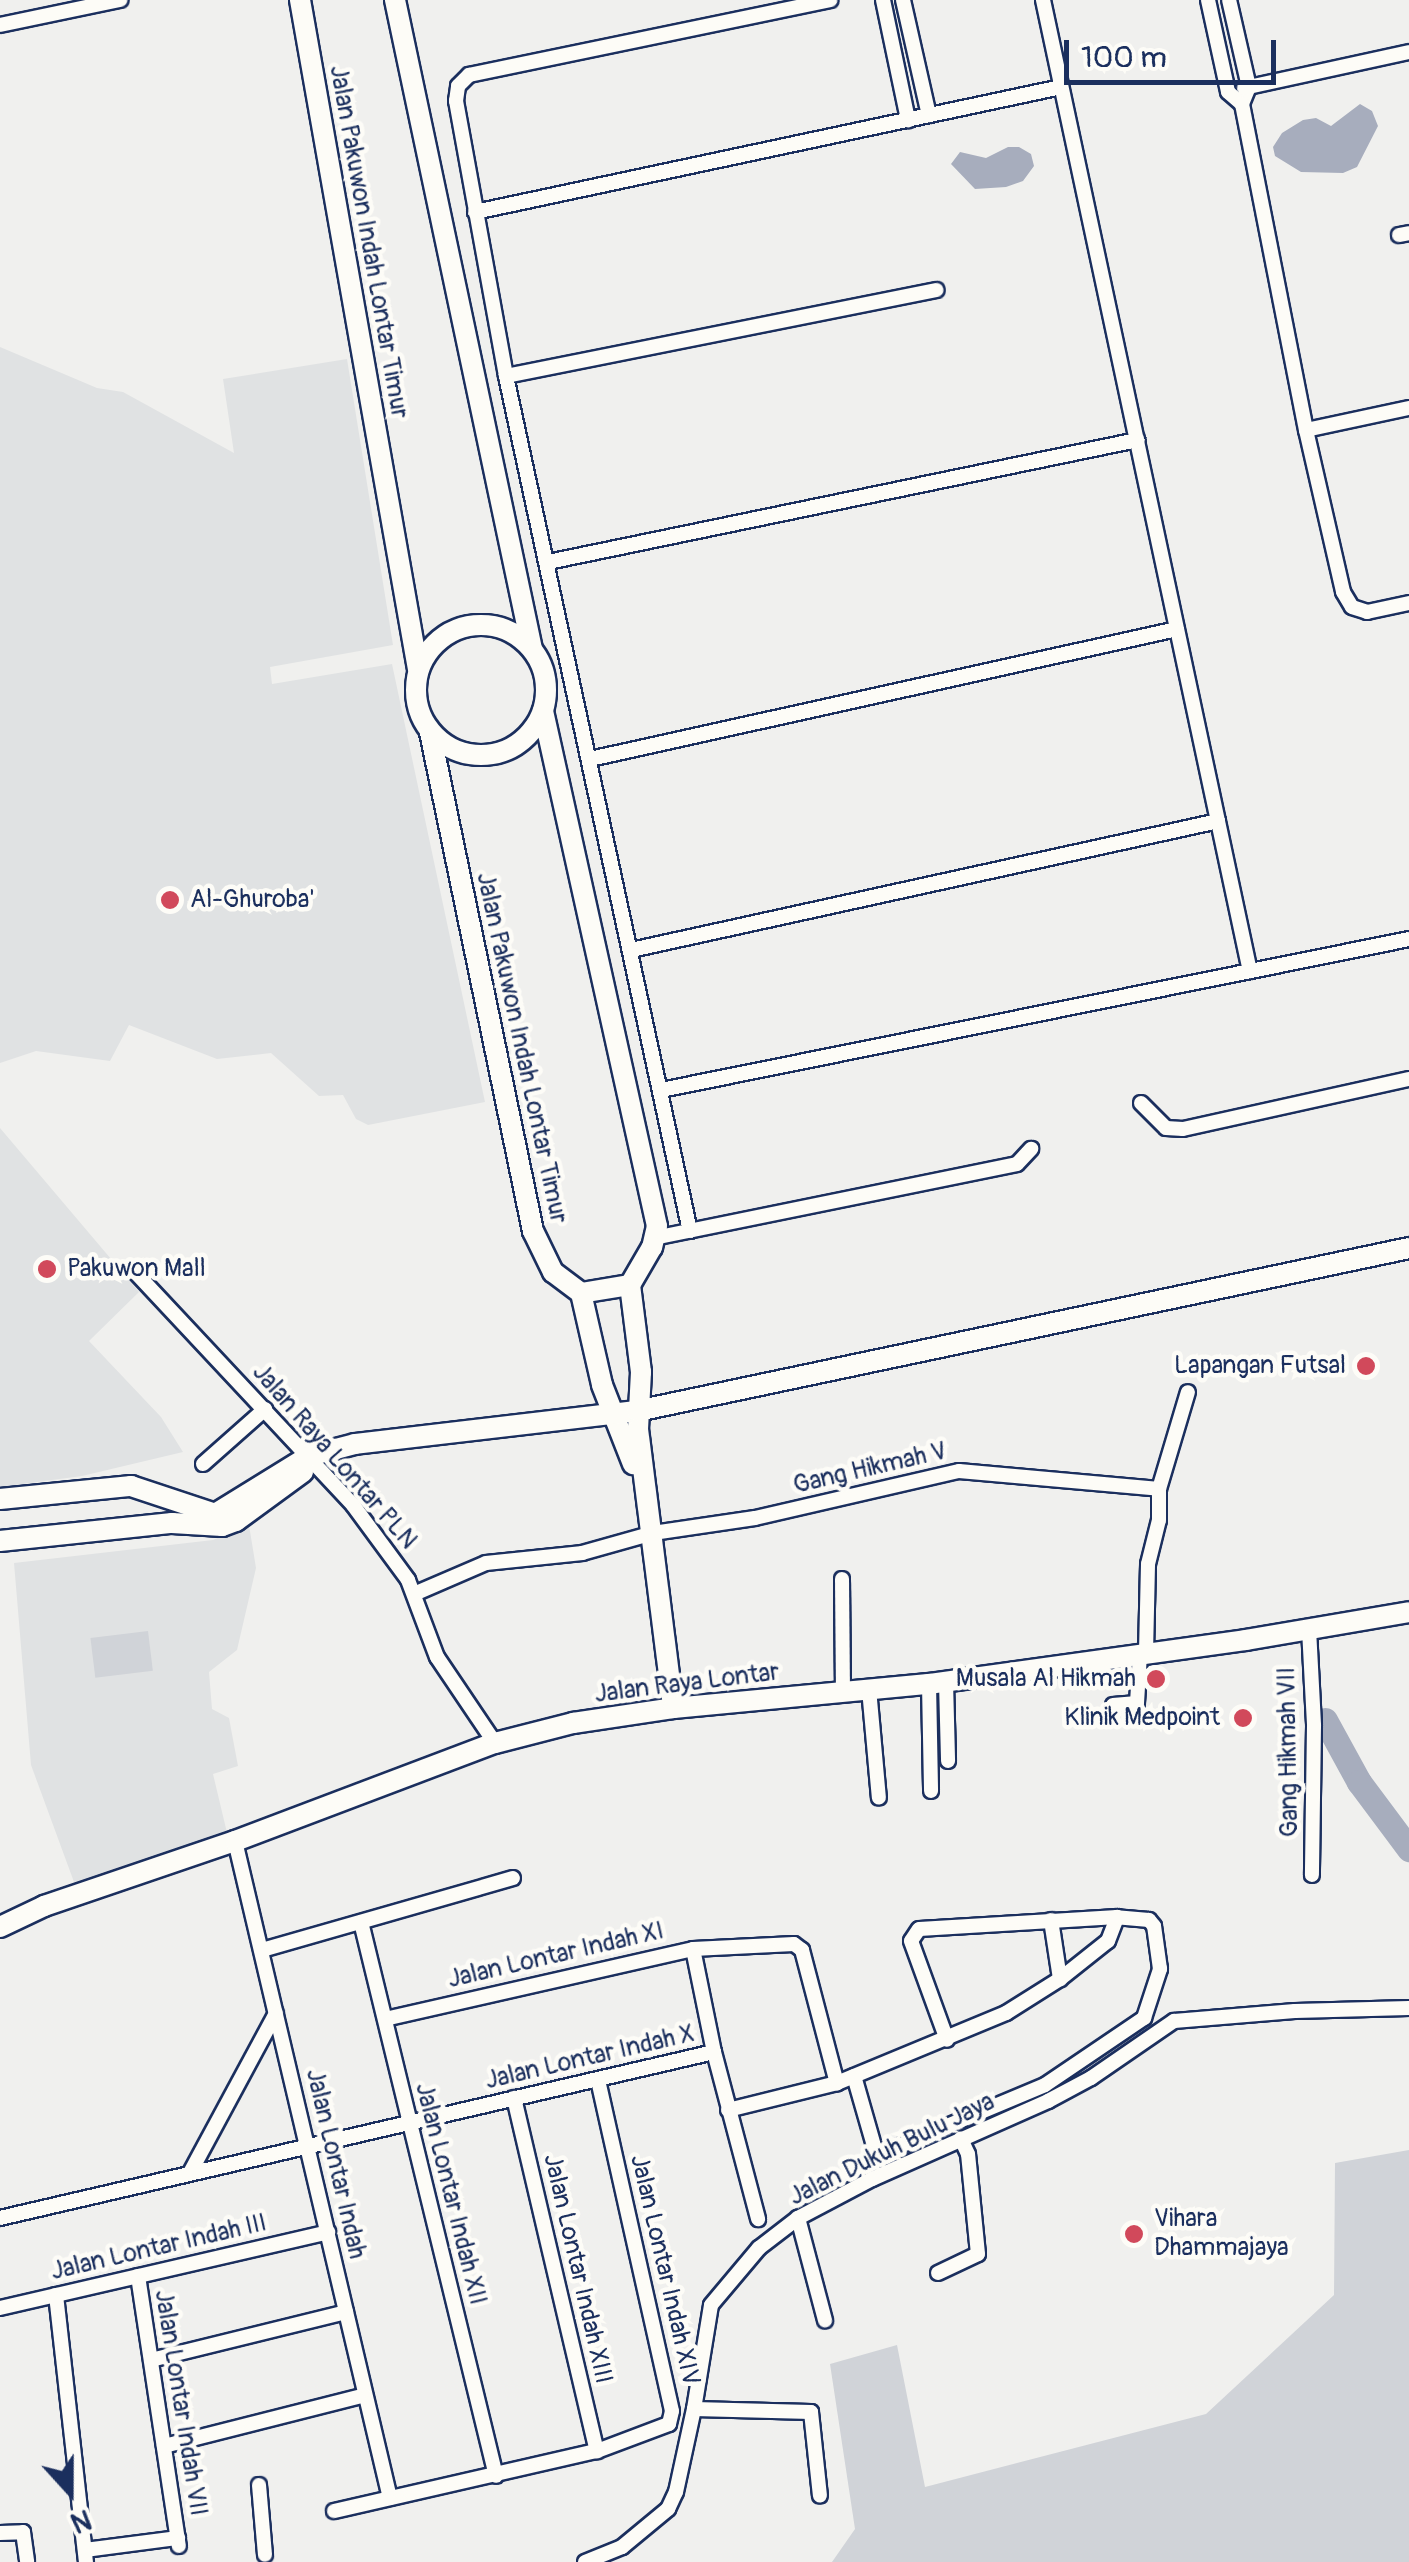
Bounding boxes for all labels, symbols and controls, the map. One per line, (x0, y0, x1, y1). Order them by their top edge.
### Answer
scale bar (1069, 20, 1282, 82)
text: 100 m (1081, 39, 1167, 76)
street label: Jalan Pakuwon Indah Lontar Timur (322, 63, 414, 421)
street label: Jalan Pakuwon Indah Lontar Timur (469, 870, 573, 1226)
place label: Al-Ghuroba' (190, 885, 314, 915)
marker: Al-Ghuroba' (159, 889, 181, 911)
place label: Pakuwon Mall (67, 1254, 206, 1284)
marker: Pakuwon Mall (36, 1258, 58, 1280)
place label: Lapangan Futsal (1174, 1351, 1346, 1381)
marker: Lapangan Futsal (1355, 1355, 1377, 1377)
street label: Jalan Raya Lontar PLN (245, 1358, 423, 1556)
street label: Gang Hikmah V (791, 1437, 949, 1501)
street label: Jalan Raya Lontar (593, 1658, 781, 1710)
place label: Musala Al Hikmah (956, 1664, 1136, 1694)
street label: Gang Hikmah VII (1273, 1667, 1305, 1837)
marker: Musala Al Hikmah (1145, 1668, 1167, 1690)
place label: Klinik Medpoint (1064, 1703, 1220, 1733)
marker: Klinik Medpoint (1230, 1705, 1256, 1731)
street label: Jalan Lontar Indah XI (445, 1917, 667, 1995)
street label: Jalan Lontar Indah X (483, 2019, 697, 2097)
street label: Jalan Lontar Indah (299, 2066, 371, 2262)
street label: Jalan Lontar Indah XII (408, 2080, 492, 2308)
street label: Jalan Dukuh Bulu Jaya (785, 2087, 999, 2213)
street label: Jalan Lontar Indah XIII (536, 2151, 618, 2387)
street label: Jalan Lontar Indah XIV (623, 2152, 705, 2388)
place label: Vihara Dhammajaya (1154, 2205, 1289, 2264)
street label: Jalan Lontar Indah III (48, 2209, 270, 2287)
marker: Vihara Dhammajaya (1123, 2223, 1145, 2245)
street label: Jalan Lontar Indah VII (147, 2288, 213, 2518)
north arrow (20, 2442, 120, 2542)
text: N (66, 2501, 96, 2540)

